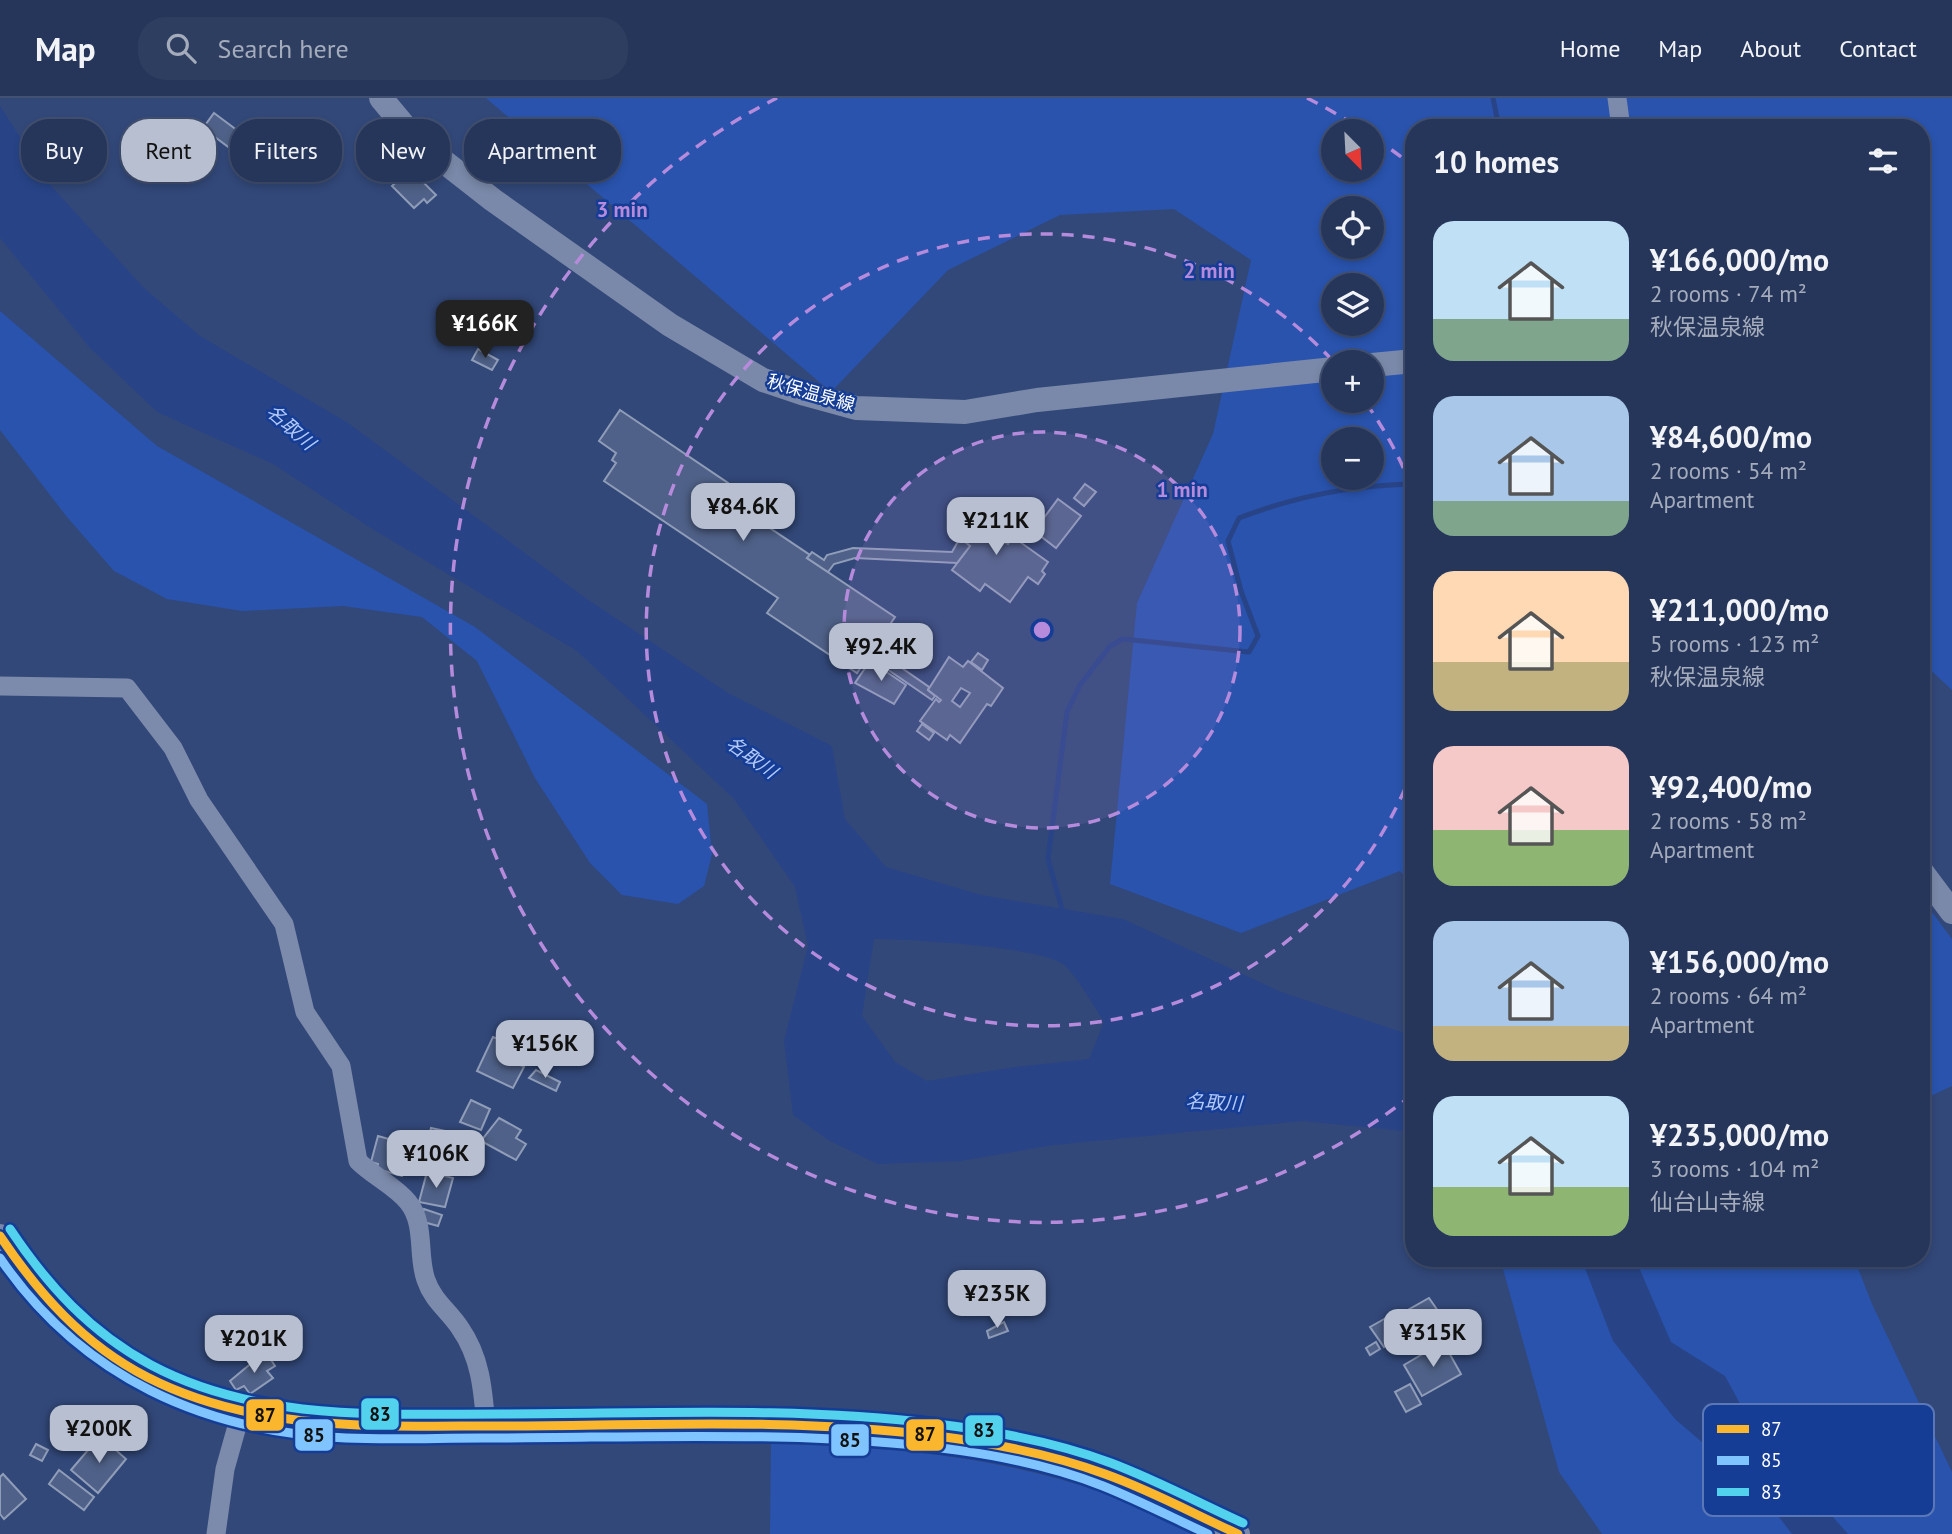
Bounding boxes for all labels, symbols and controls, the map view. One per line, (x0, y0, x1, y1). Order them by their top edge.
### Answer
search box (138, 17, 628, 80)
text: Map (35, 27, 96, 70)
icon: search (162, 29, 200, 67)
text: Search here (218, 32, 349, 65)
text: Home (1560, 33, 1620, 64)
text: Map (1658, 33, 1702, 64)
text: About (1740, 33, 1801, 64)
text: Contact (1839, 33, 1917, 64)
chip: Buy (21, 119, 107, 182)
chip: Rent (121, 119, 216, 182)
chip: Filters (230, 119, 342, 182)
chip: New (356, 119, 450, 182)
chip: Apartment (464, 119, 621, 182)
north arrow (1321, 119, 1384, 182)
map controls (1321, 119, 1384, 490)
text: 10 homes (1433, 142, 1559, 181)
icon: filters (1864, 142, 1902, 180)
text: 3 min (596, 196, 648, 223)
button: locate (1321, 196, 1384, 259)
text: ¥166,000/mo (1650, 240, 1829, 279)
icon: home (1489, 249, 1573, 333)
text: 2 min (1183, 257, 1235, 284)
button: layers (1321, 273, 1384, 336)
text: 2 rooms · 74 m² (1650, 279, 1807, 308)
pin: ¥166K (436, 300, 534, 360)
text: ¥166K (452, 308, 518, 337)
text: 秋保温泉線 (1650, 312, 1765, 341)
button: + (1321, 350, 1384, 413)
street label: 秋保温泉線 (765, 369, 858, 416)
water label: 名取川 (262, 399, 322, 456)
text: ¥84,600/mo (1650, 417, 1812, 456)
icon: home (1489, 424, 1573, 508)
button: − (1321, 427, 1384, 490)
text: 2 rooms · 54 m² (1650, 456, 1807, 485)
text: 1 min (1156, 476, 1208, 503)
pin: ¥84.6K (686, 484, 800, 543)
text: Apartment (1650, 485, 1754, 514)
text: ¥84.6K (707, 491, 779, 520)
pin: ¥211K (947, 498, 1045, 557)
text: ¥211K (963, 505, 1029, 534)
text: ¥211,000/mo (1650, 590, 1829, 629)
icon: home (1489, 599, 1573, 683)
centre of rings (1030, 618, 1054, 642)
pin: ¥92.4K (824, 624, 938, 683)
text: 5 rooms · 123 m² (1650, 629, 1819, 658)
text: ¥92.4K (845, 631, 917, 660)
text: 秋保温泉線 (1650, 662, 1765, 691)
water label: 名取川 (722, 731, 784, 785)
text: ¥92,400/mo (1650, 767, 1812, 806)
icon: home (1489, 774, 1573, 858)
text: 2 rooms · 58 m² (1650, 806, 1807, 835)
text: Apartment (1650, 835, 1754, 864)
text: ¥156,000/mo (1650, 942, 1829, 981)
icon: home (1489, 949, 1573, 1033)
text: 2 rooms · 64 m² (1650, 981, 1807, 1010)
text: Apartment (1650, 1010, 1754, 1039)
pin: ¥156K (496, 1020, 594, 1080)
text: ¥156K (512, 1028, 578, 1057)
water label: 名取川 (1185, 1089, 1245, 1116)
text: ¥235,000/mo (1650, 1115, 1829, 1154)
icon: home (1489, 1124, 1573, 1208)
pin: ¥106K (387, 1130, 485, 1190)
text: ¥106K (403, 1138, 469, 1167)
text: 3 rooms · 104 m² (1650, 1154, 1819, 1183)
text: 仙台山寺線 (1650, 1187, 1765, 1216)
pin: ¥235K (948, 1270, 1046, 1330)
text: ¥235K (964, 1278, 1030, 1307)
pin: ¥315K (1384, 1310, 1482, 1369)
pin: ¥201K (205, 1316, 303, 1375)
text: ¥315K (1400, 1317, 1466, 1346)
text: ¥201K (221, 1323, 287, 1352)
line badge: 83 (360, 1397, 400, 1431)
line badge: 87 (245, 1398, 285, 1432)
text: 83 (369, 1402, 391, 1426)
text: 87 (254, 1403, 276, 1427)
legend (1703, 1404, 1934, 1516)
pin: ¥200K (50, 1406, 148, 1465)
text: ¥200K (66, 1413, 132, 1442)
line badge: 83 (964, 1414, 1004, 1447)
text: 87 (1761, 1417, 1782, 1441)
line badge: 85 (294, 1418, 334, 1452)
line badge: 87 (905, 1418, 945, 1452)
text: 83 (973, 1418, 995, 1442)
text: 87 (914, 1422, 936, 1446)
text: 85 (303, 1423, 325, 1447)
line badge: 85 (830, 1423, 870, 1457)
text: 85 (839, 1428, 861, 1452)
text: 85 (1761, 1448, 1782, 1472)
text: 83 (1761, 1480, 1782, 1504)

